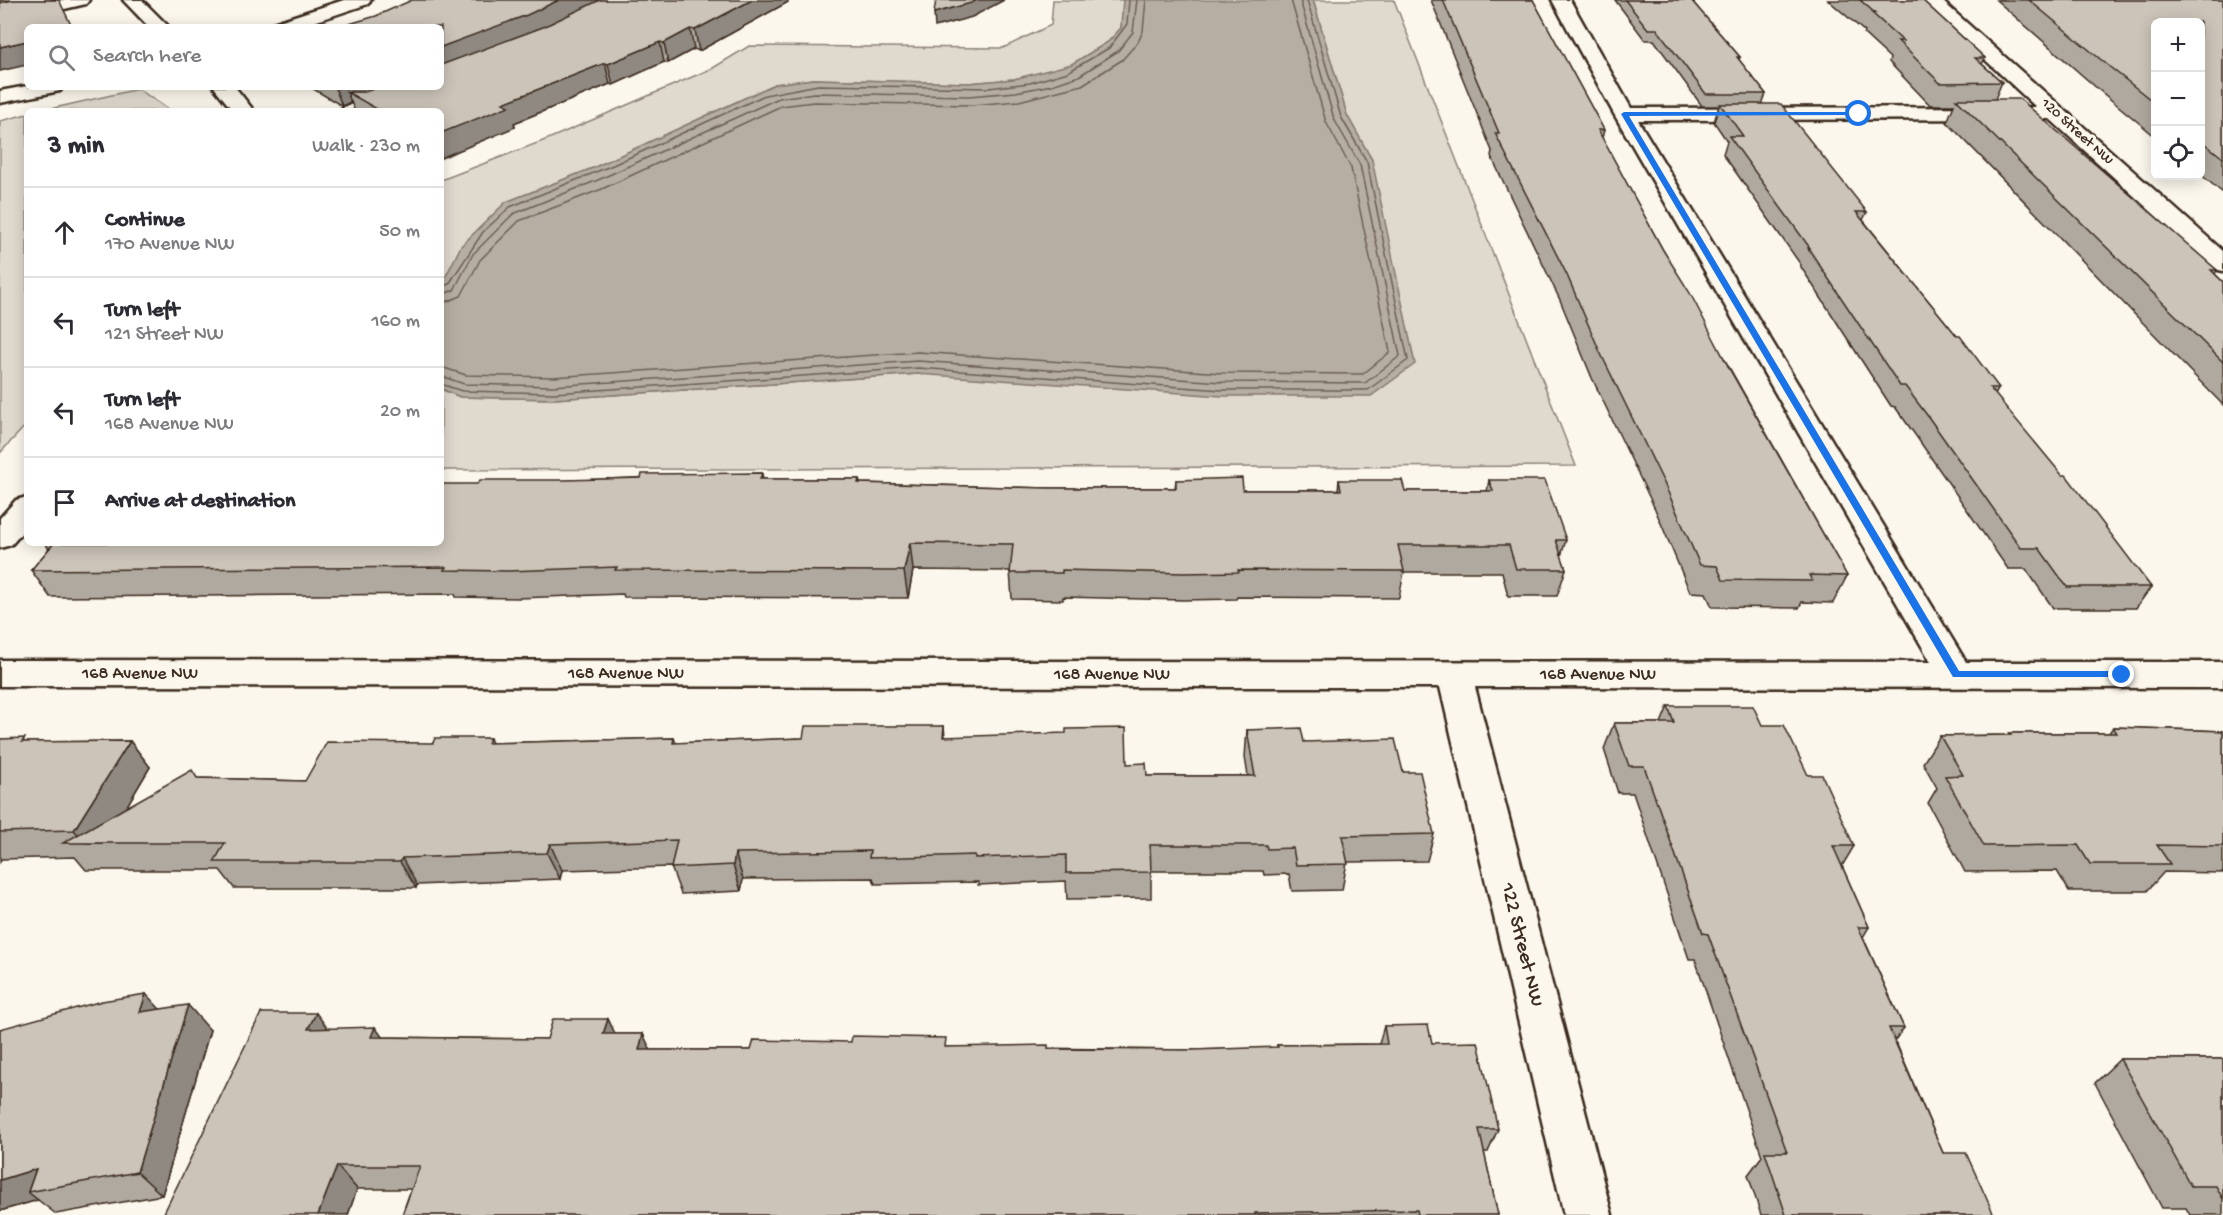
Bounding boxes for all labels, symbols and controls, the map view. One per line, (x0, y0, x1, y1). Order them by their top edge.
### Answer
map controls (2151, 18, 2205, 180)
button: + (2151, 18, 2205, 72)
search box (24, 24, 444, 90)
icon: search (45, 41, 78, 74)
text: Search here (93, 44, 201, 70)
button: − (2151, 72, 2205, 126)
street label: 120 Street NW (2036, 94, 2117, 169)
route start (1845, 100, 1871, 126)
button: locate (2151, 126, 2205, 180)
text: 3 min (48, 132, 104, 163)
text: Walk · 230 m (312, 136, 420, 159)
text: Continue (105, 208, 185, 234)
icon: ahead (48, 216, 81, 249)
text: 50 m (379, 221, 420, 244)
text: 170 Avenue NW (105, 234, 235, 257)
text: Turn left (105, 298, 179, 324)
icon: left (48, 306, 81, 339)
text: 160 m (371, 311, 420, 334)
text: 121 Street NW (105, 324, 224, 347)
text: Turn left (105, 388, 179, 414)
icon: left (48, 396, 81, 429)
text: 20 m (380, 401, 420, 424)
text: 168 Avenue NW (105, 414, 234, 437)
icon: arrive (48, 486, 81, 519)
text: Arrive at destination (105, 489, 295, 515)
route end (2108, 661, 2134, 687)
street label: 168 Avenue NW (81, 664, 198, 685)
street label: 168 Avenue NW (567, 664, 684, 685)
street label: 168 Avenue NW (1053, 665, 1170, 686)
street label: 168 Avenue NW (1539, 665, 1656, 686)
street label: 122 Street NW (1493, 880, 1548, 1010)

